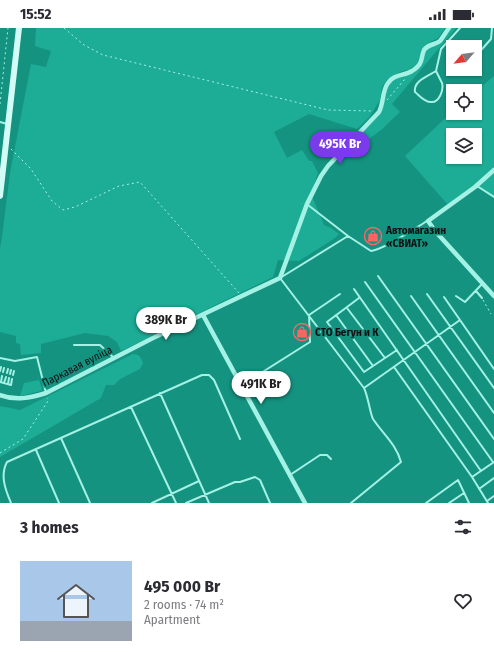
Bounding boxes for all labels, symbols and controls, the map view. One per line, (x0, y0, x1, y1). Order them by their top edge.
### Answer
text: 15:52 (20, 5, 51, 23)
north arrow (446, 40, 482, 76)
map controls (446, 40, 482, 164)
button: locate (446, 84, 482, 120)
button: layers (446, 128, 482, 164)
pin: 495K Br (303, 131, 377, 165)
text: 495K Br (319, 136, 361, 151)
place label: Автомагазин «СВИАТ» (385, 224, 446, 250)
shop icon: Автомагазин «СВИАТ» (363, 226, 383, 246)
pin: 389K Br (129, 307, 203, 341)
text: 389K Br (145, 312, 187, 327)
shop icon: СТО Бегун и К (292, 322, 312, 342)
place label: СТО Бегун и К (315, 326, 379, 339)
street label: Паркавая вуліца (40, 343, 114, 390)
pin: 491K Br (224, 371, 298, 405)
text: 491K Br (241, 376, 281, 391)
icon: filters (452, 516, 474, 538)
text: 3 homes (20, 517, 79, 538)
text: 495 000 Br (144, 576, 220, 597)
icon: home (52, 577, 100, 625)
icon: heart (452, 590, 474, 612)
text: 2 rooms · 74 m² (144, 597, 224, 612)
text: Apartment (144, 612, 200, 627)

